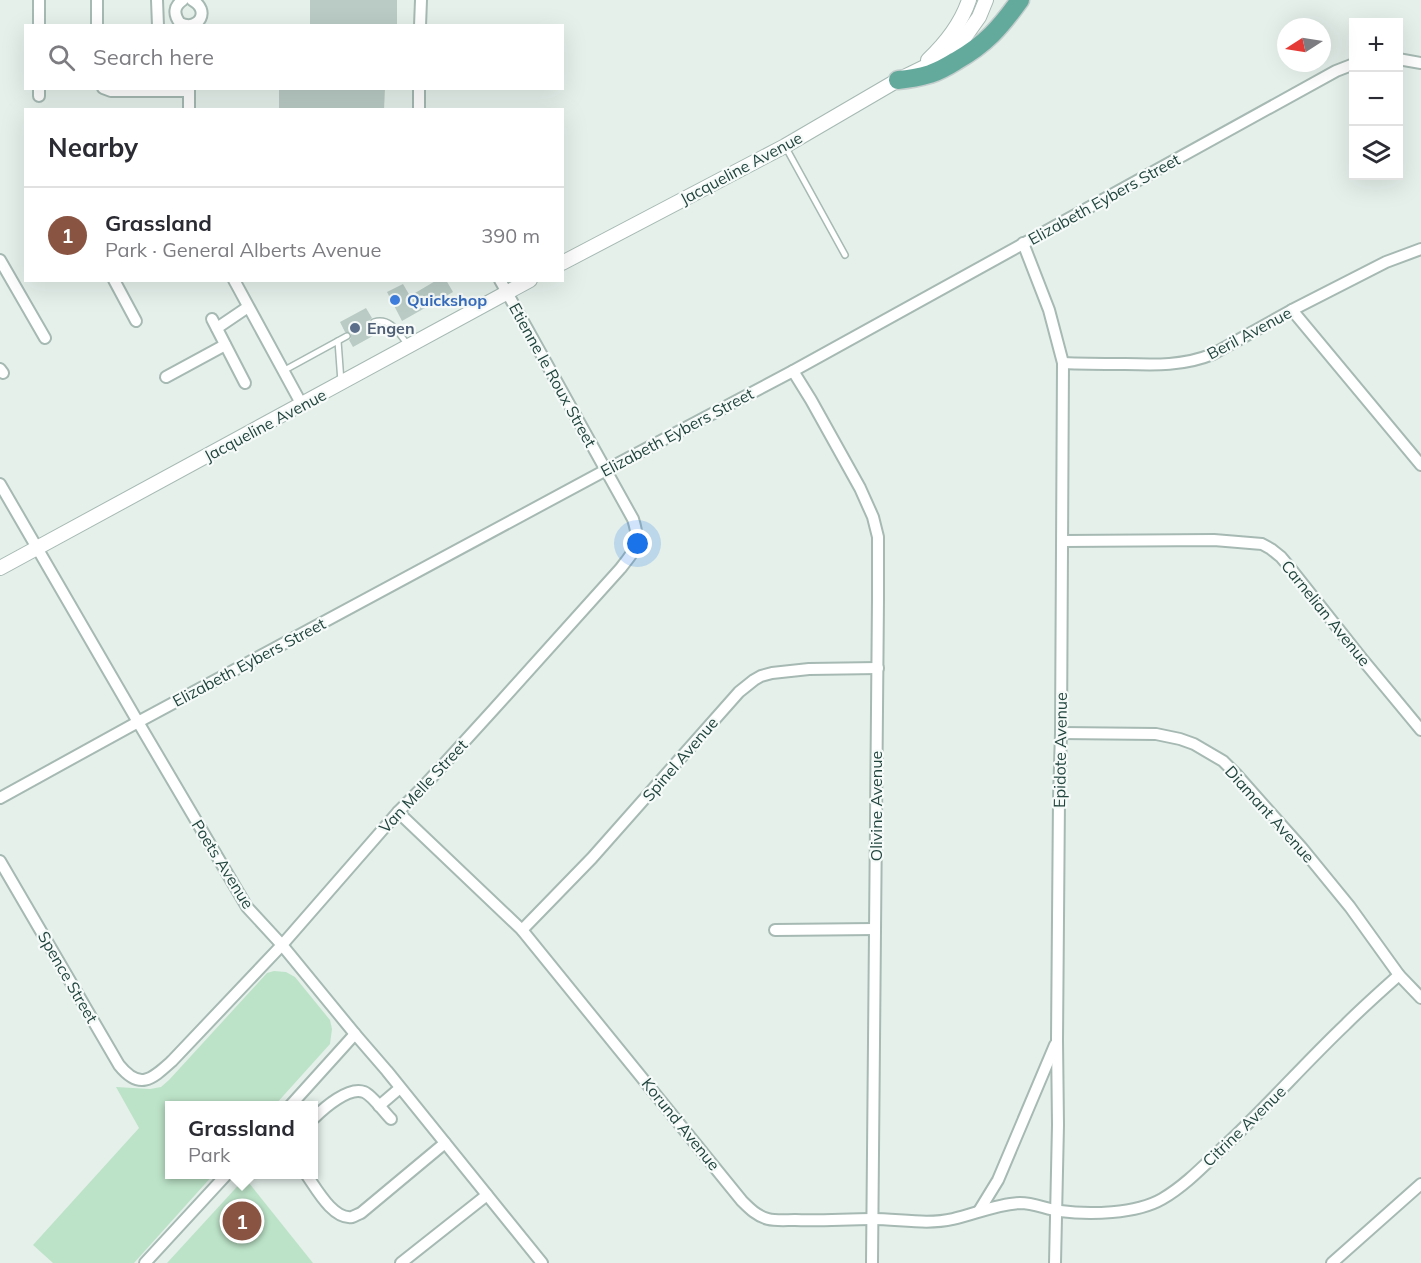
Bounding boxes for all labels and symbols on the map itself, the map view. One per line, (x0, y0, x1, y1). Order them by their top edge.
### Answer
north arrow (1277, 18, 1331, 72)
street label: Jacqueline Avenue (676, 127, 806, 209)
street label: Elizabeth Eybers Street (1025, 149, 1184, 249)
place label: Quickshop (407, 290, 487, 310)
marker: Quickshop (388, 293, 402, 307)
street label: Etienne le Roux Street (505, 299, 601, 451)
street label: Beril Avenue (1203, 302, 1295, 364)
place label: Engen (367, 318, 415, 338)
marker: Engen (348, 321, 362, 335)
street label: Elizabeth Eybers Street (597, 383, 757, 481)
street label: Jacqueline Avenue (200, 384, 330, 466)
your location (623, 529, 652, 558)
street label: Carnelian Avenue (1277, 556, 1375, 670)
street label: Elizabeth Eybers Street (169, 613, 329, 711)
street label: Epidote Avenue (1049, 692, 1071, 808)
street label: Spinel Avenue (638, 713, 722, 805)
street label: Van Melle Street (375, 735, 472, 837)
street label: Olivine Avenue (866, 751, 886, 861)
street label: Diamant Avenue (1221, 761, 1319, 867)
street label: Poets Avenue (188, 816, 258, 912)
street label: Spence Street (34, 928, 102, 1027)
street label: Korund Avenue (638, 1074, 724, 1174)
street label: Citrine Avenue (1198, 1081, 1290, 1171)
pin: 1 (222, 1198, 262, 1244)

